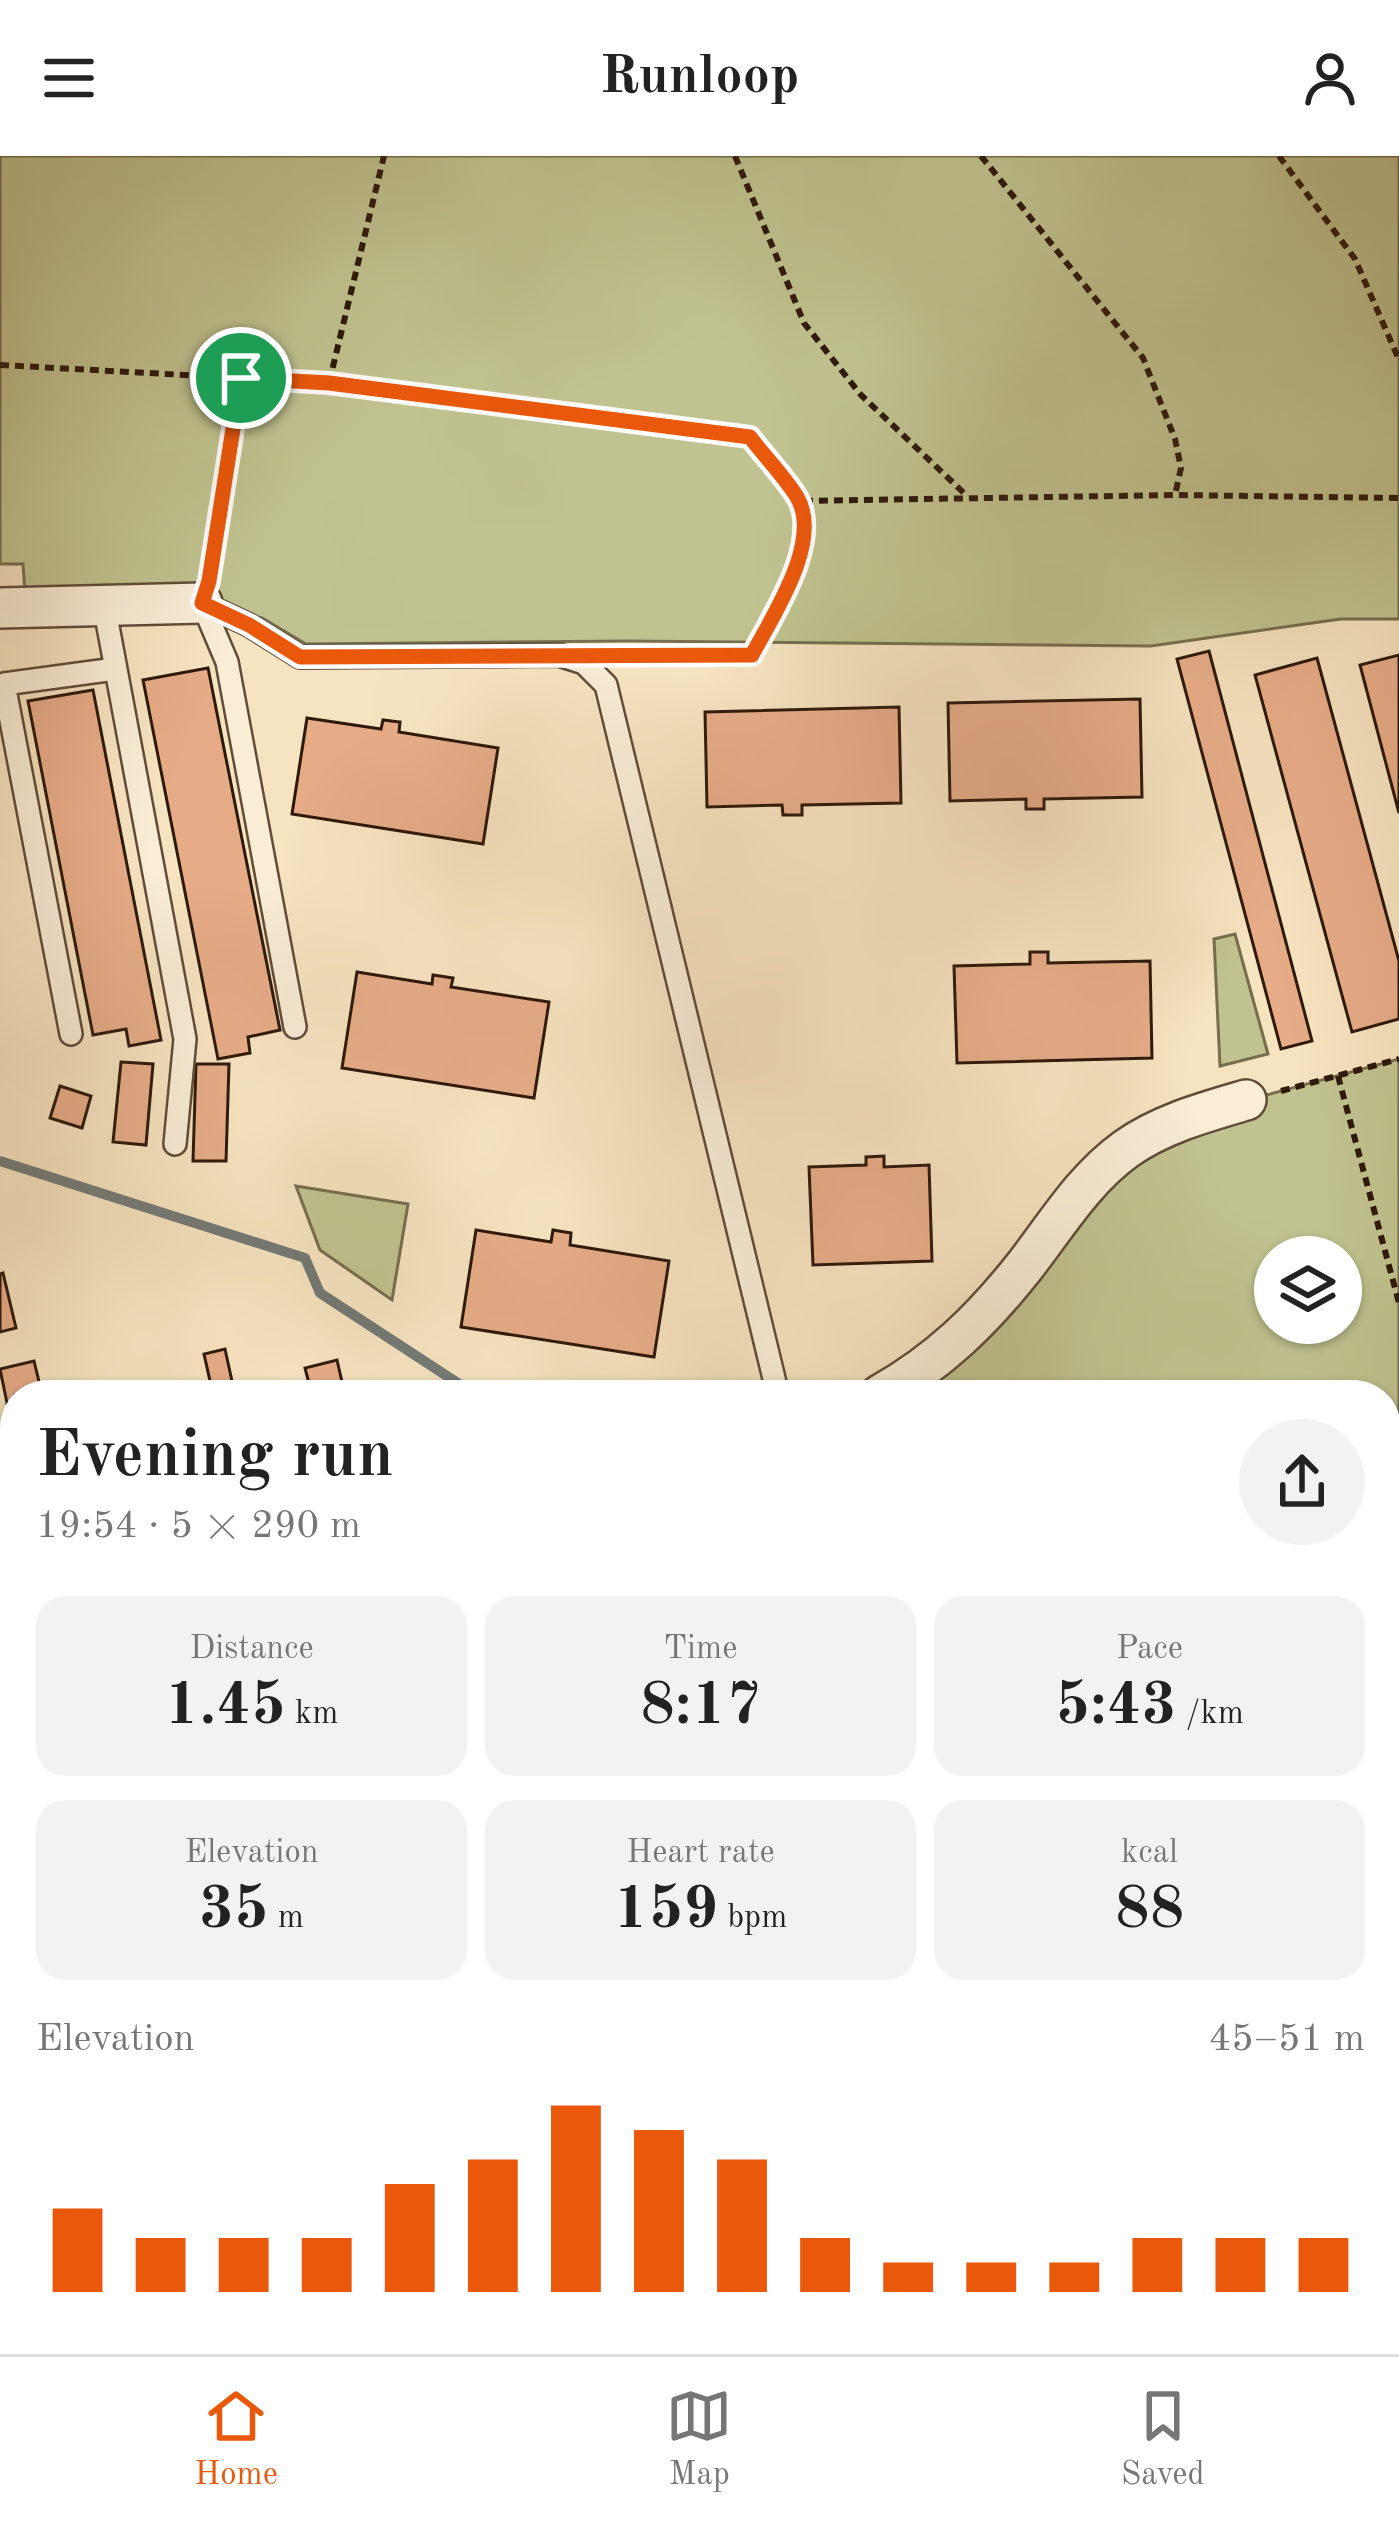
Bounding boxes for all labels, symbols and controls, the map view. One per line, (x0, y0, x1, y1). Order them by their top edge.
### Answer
icon: menu (36, 45, 102, 111)
icon: person (1297, 45, 1363, 111)
text: Runloop (600, 51, 799, 105)
pin (190, 327, 292, 429)
icon: arrive (208, 345, 274, 411)
map controls (1254, 1236, 1362, 1344)
button: layers (1254, 1236, 1362, 1344)
button: share (1239, 1419, 1365, 1545)
text: Evening run (36, 1425, 394, 1491)
text: 19:54 · 5 × 290 m (36, 1507, 361, 1546)
text: Distance (189, 1633, 314, 1666)
text: Time (664, 1633, 737, 1666)
text: Pace (1116, 1633, 1183, 1666)
text: 1.45 (165, 1677, 286, 1737)
text: 8:17 (640, 1677, 761, 1737)
text: 5:43 (1055, 1677, 1176, 1737)
text: km (286, 1698, 338, 1731)
text: /km (1176, 1698, 1244, 1731)
text: Elevation (184, 1837, 319, 1870)
text: Heart rate (626, 1837, 775, 1870)
text: kcal (1121, 1837, 1178, 1870)
text: 35 (199, 1881, 269, 1941)
text: 159 (614, 1881, 718, 1941)
text: 88 (1115, 1881, 1184, 1941)
text: m (269, 1902, 304, 1935)
text: bpm (718, 1902, 787, 1935)
text: Elevation (36, 2020, 195, 2059)
text: 45–51 m (1208, 2020, 1365, 2059)
tab: Home (194, 2383, 278, 2496)
tab: Map (666, 2383, 732, 2496)
tab: Saved (1121, 2383, 1205, 2496)

